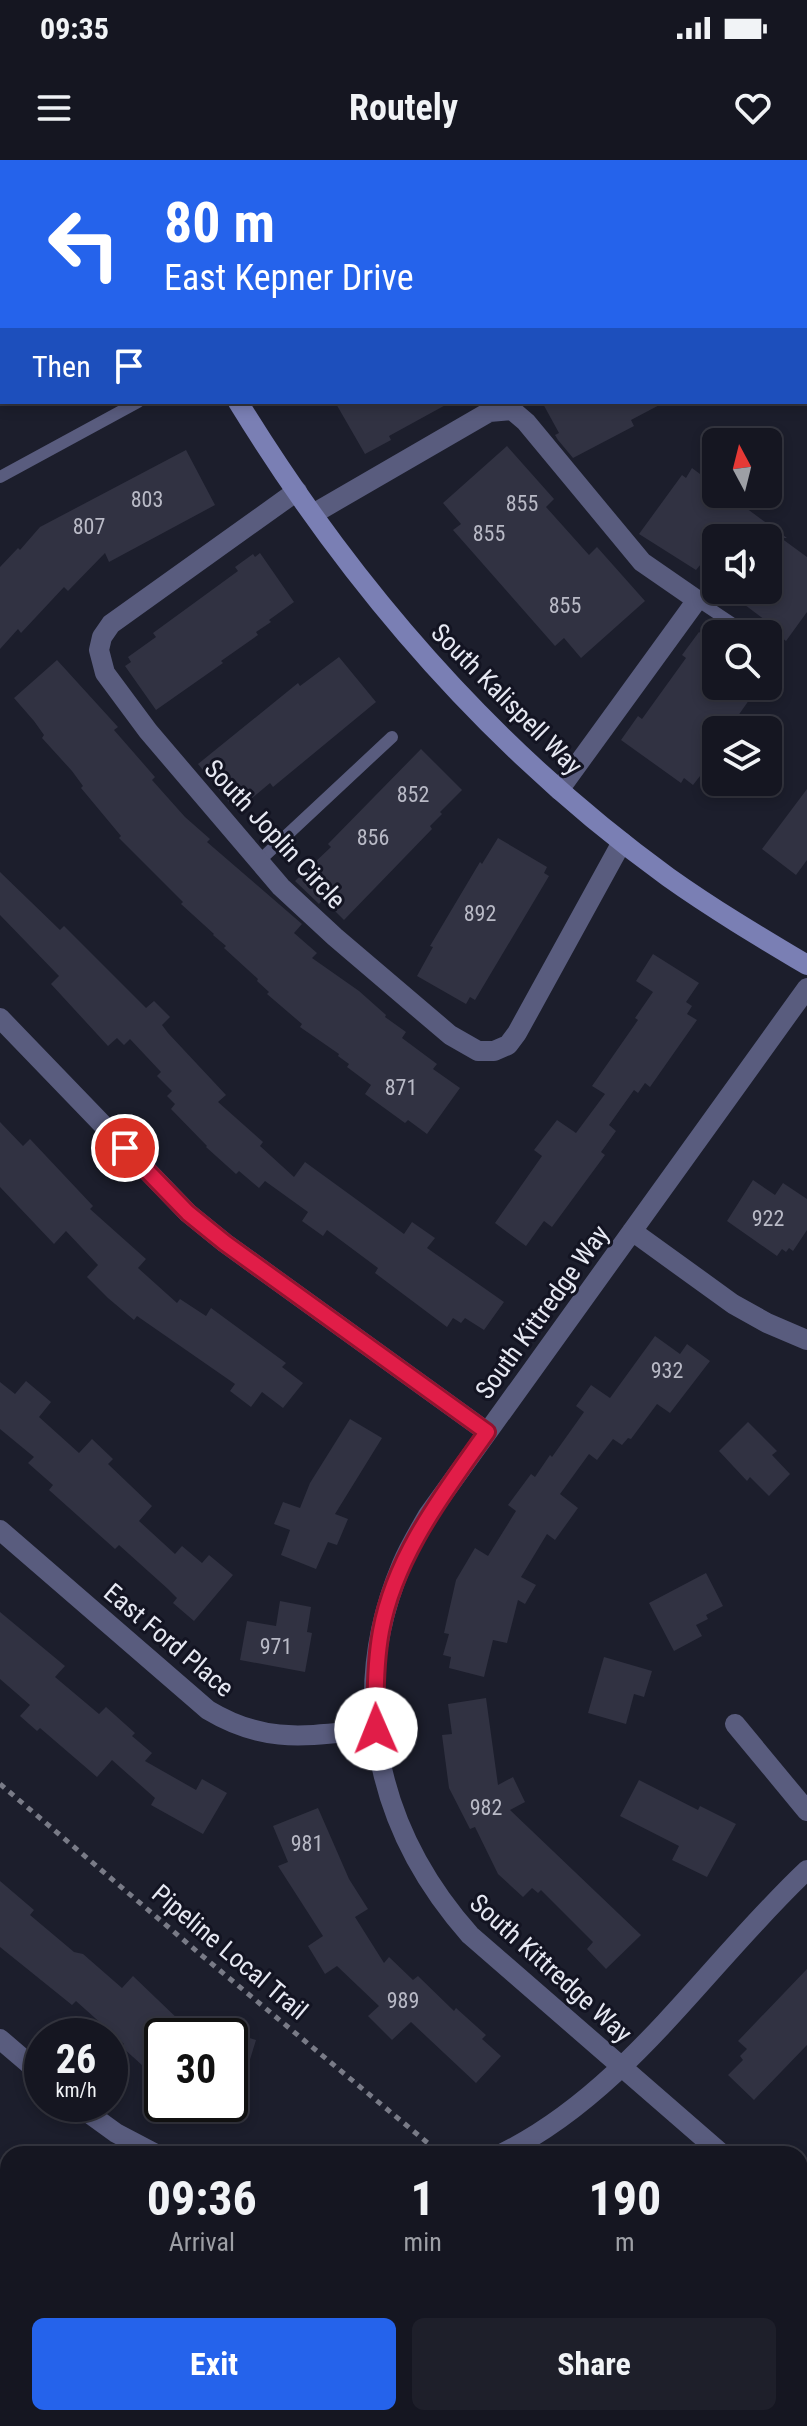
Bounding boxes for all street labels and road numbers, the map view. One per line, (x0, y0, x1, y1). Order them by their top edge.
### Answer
street label: South Kalispell Way (425, 617, 589, 781)
street label: South Joplin Circle (198, 753, 352, 915)
street label: South Kittredge Way (469, 1219, 615, 1405)
street label: East Ford Place (98, 1577, 240, 1703)
street label: Pipeline Local Trail (146, 1878, 314, 2026)
street label: South Kittredge Way (464, 1888, 638, 2049)

